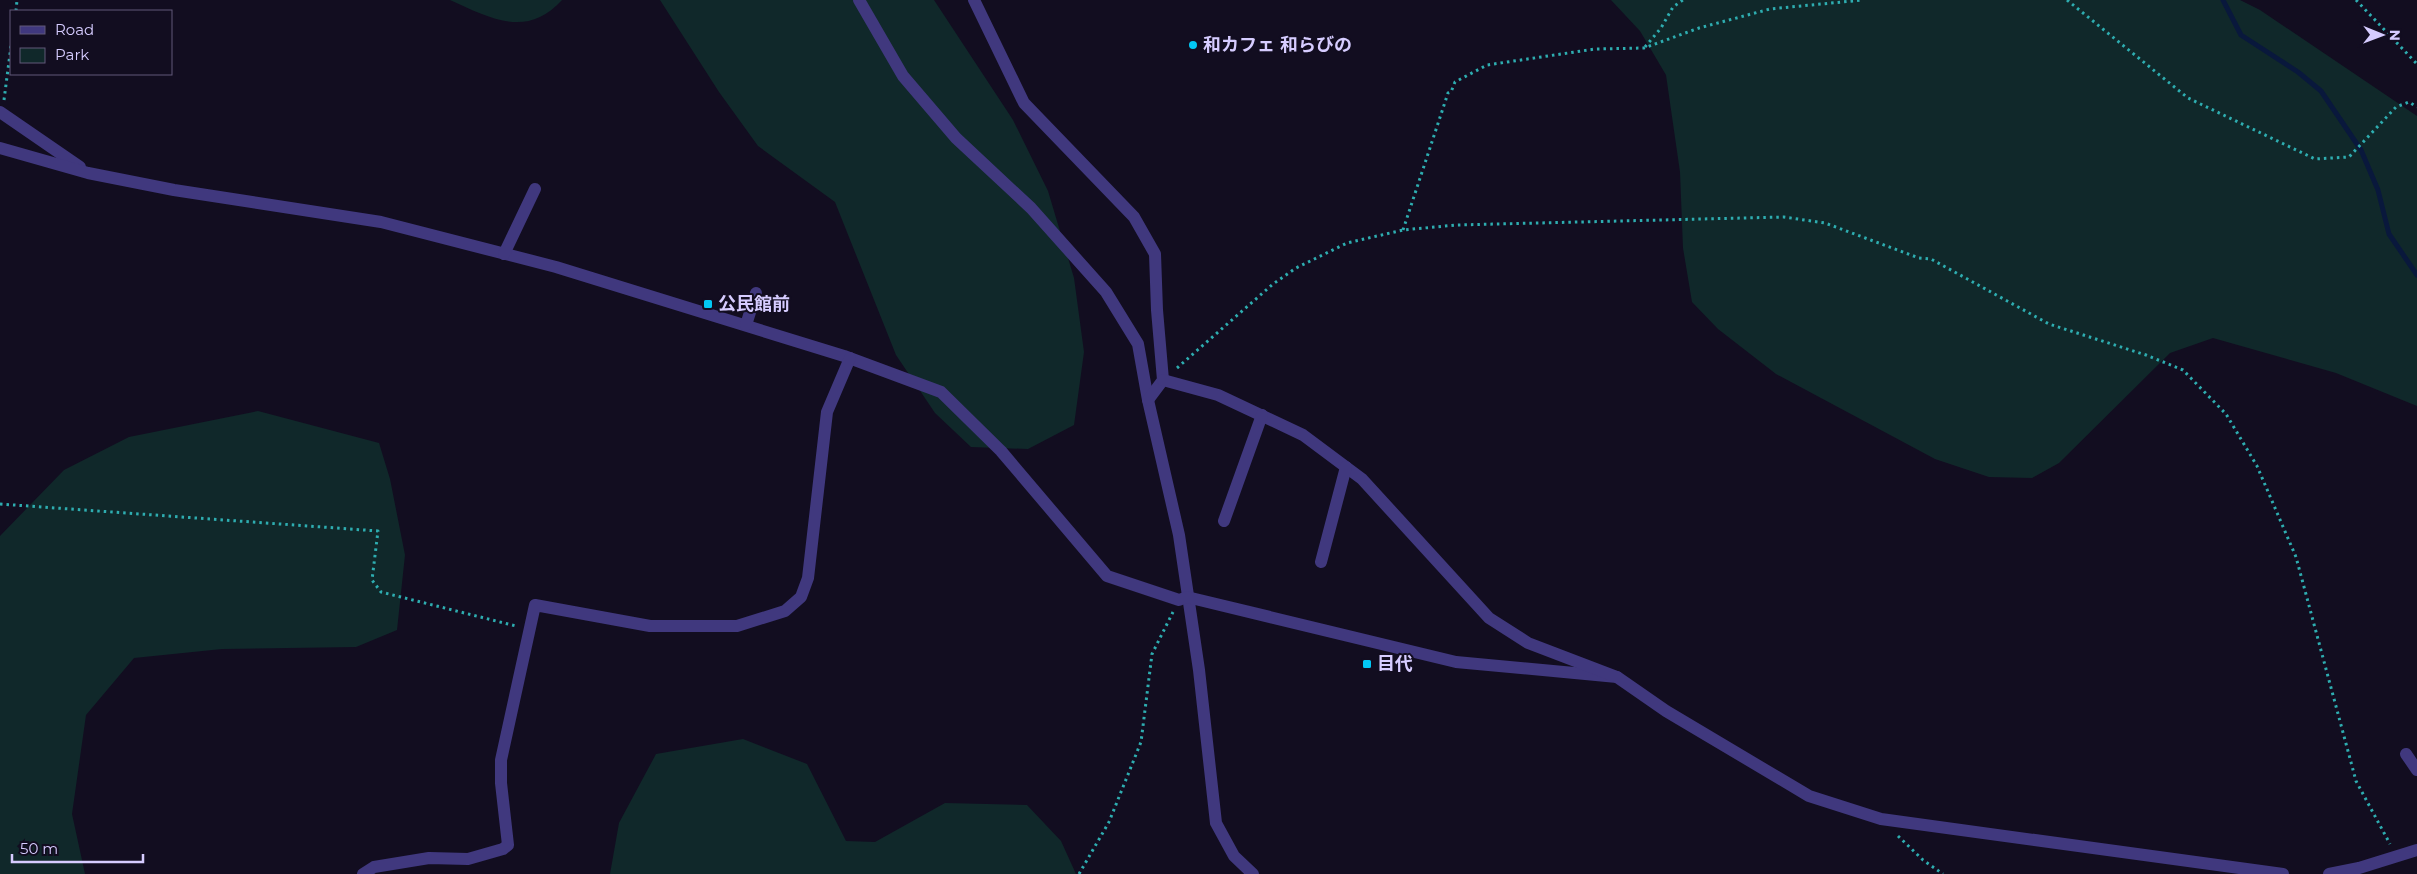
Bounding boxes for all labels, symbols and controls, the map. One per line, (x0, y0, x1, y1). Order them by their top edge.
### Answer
legend (10, 10, 172, 75)
north arrow (2357, 10, 2407, 60)
text: Road (55, 20, 94, 39)
text: N (2386, 29, 2404, 41)
place label: 和カフェ 和らびの (1203, 34, 1352, 56)
marker: 和カフェ 和らびの (1187, 39, 1199, 51)
text: Park (55, 45, 89, 64)
place label: 公民館前 (718, 293, 790, 315)
marker: 公民館前 (702, 298, 714, 310)
place label: 目代 (1377, 653, 1413, 675)
marker: 目代 (1361, 658, 1373, 670)
scale bar (12, 832, 144, 864)
text: 50 m (20, 839, 58, 858)

